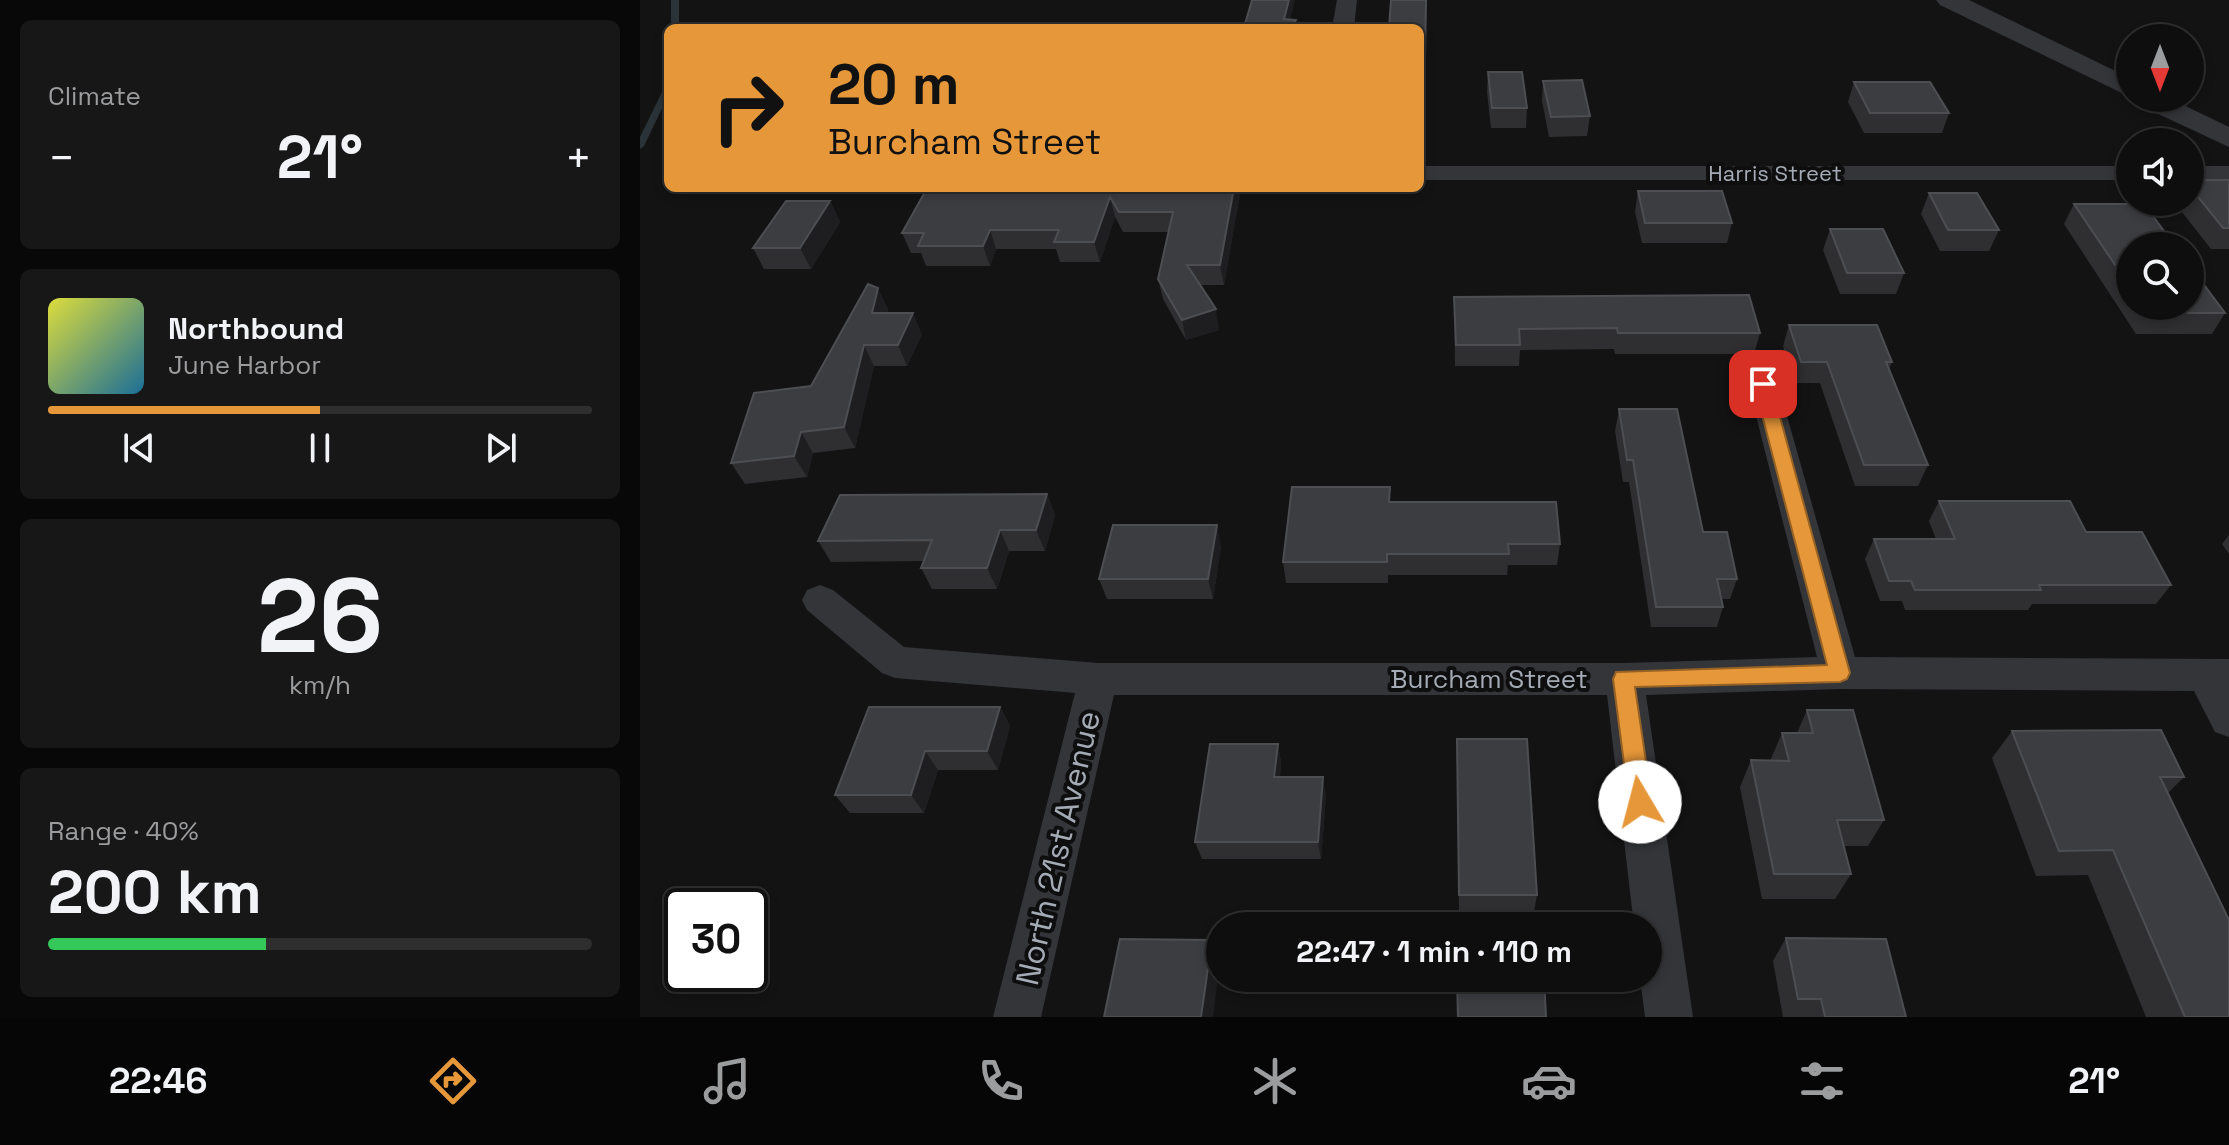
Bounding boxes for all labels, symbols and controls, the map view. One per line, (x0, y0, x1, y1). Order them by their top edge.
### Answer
north arrow (2116, 24, 2204, 112)
map controls (2116, 24, 2204, 320)
text: 20 m (828, 49, 960, 120)
icon: right (696, 56, 800, 160)
text: Climate (48, 79, 141, 113)
text: 21° (277, 119, 363, 196)
text: Burcham Street (828, 119, 1101, 165)
button: sound (2116, 128, 2204, 216)
text: − (48, 130, 75, 186)
text: + (565, 130, 592, 186)
street label: Harris Street (1708, 159, 1842, 187)
button: search (2116, 232, 2204, 320)
text: Northbound (168, 309, 344, 348)
text: June Harbor (168, 348, 321, 382)
pin (1729, 350, 1797, 418)
icon: arrive (1741, 362, 1785, 406)
icon: previous (117, 426, 161, 470)
icon: pause (298, 426, 342, 470)
icon: next (479, 426, 523, 470)
text: 26 (257, 550, 383, 682)
street label: Burcham Street (1390, 662, 1588, 696)
text: km/h (289, 668, 351, 702)
street label: North 21st Avenue (1007, 707, 1109, 989)
position arrow (1598, 760, 1682, 844)
text: Range · 40% (48, 814, 199, 848)
text: 200 km (48, 854, 262, 931)
speed limit sign: 30 (664, 888, 768, 992)
text: 22:47 · 1 min · 110 m (1296, 932, 1572, 971)
icon: directions (425, 1053, 481, 1109)
icon: music (699, 1053, 755, 1109)
icon: phone (973, 1053, 1029, 1109)
icon: climate (1247, 1053, 1303, 1109)
icon: car (1521, 1053, 1577, 1109)
icon: filters (1794, 1053, 1850, 1109)
text: 22:46 (109, 1058, 208, 1104)
text: 21° (2068, 1058, 2120, 1104)

